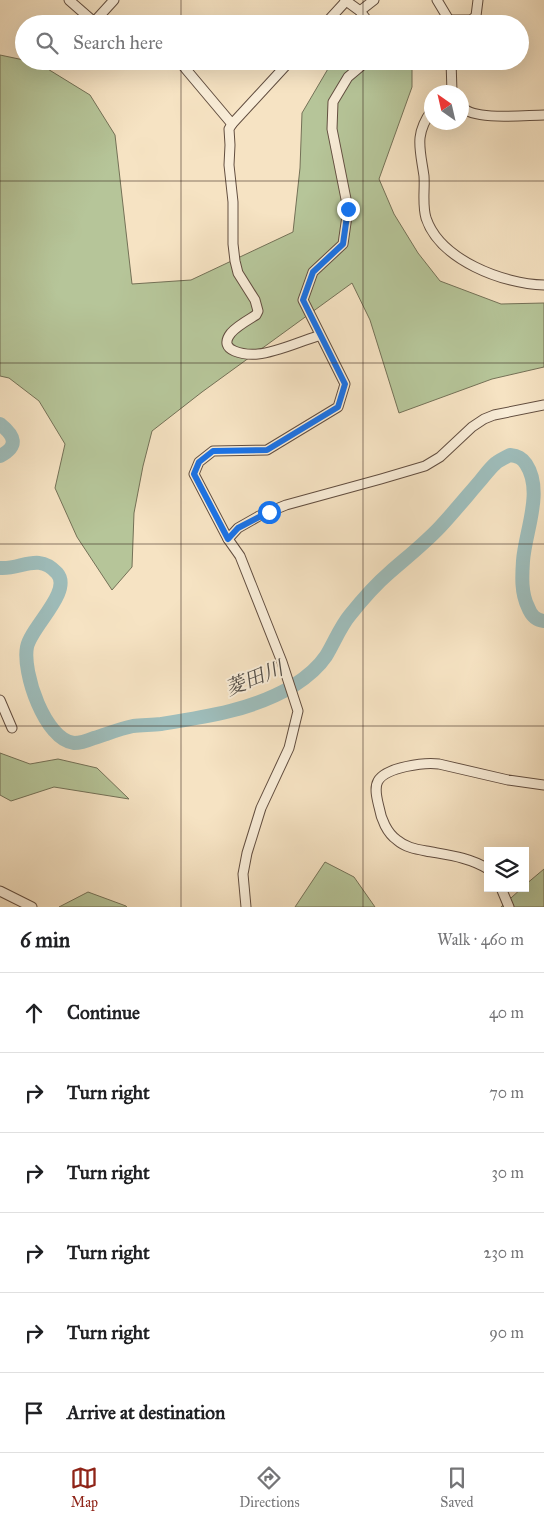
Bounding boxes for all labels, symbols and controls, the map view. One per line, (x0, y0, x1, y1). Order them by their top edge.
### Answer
search box (15, 15, 529, 70)
icon: search (33, 29, 61, 57)
text: Search here (73, 31, 163, 54)
north arrow (424, 85, 469, 130)
route end (337, 198, 360, 221)
route start (258, 501, 281, 524)
water label: 菱田川 (222, 655, 288, 700)
map controls (484, 847, 529, 892)
button: layers (484, 847, 529, 892)
text: 6 min (20, 927, 70, 953)
text: Walk · 460 m (437, 930, 524, 949)
icon: ahead (20, 999, 48, 1027)
text: Continue (67, 1001, 140, 1024)
text: 40 m (489, 1003, 524, 1022)
icon: right (20, 1079, 48, 1107)
text: Turn right (67, 1081, 150, 1104)
text: 70 m (489, 1083, 524, 1102)
icon: right (20, 1159, 48, 1187)
text: Turn right (67, 1161, 150, 1184)
text: 30 m (491, 1163, 524, 1182)
icon: right (20, 1239, 48, 1267)
text: Turn right (67, 1241, 150, 1264)
text: 230 m (484, 1243, 524, 1262)
icon: right (20, 1319, 48, 1347)
text: Turn right (67, 1321, 150, 1344)
text: 90 m (489, 1323, 524, 1342)
icon: arrive (20, 1399, 48, 1427)
text: Arrive at destination (67, 1401, 225, 1424)
tab: Map (70, 1464, 98, 1511)
tab: Directions (239, 1464, 300, 1511)
tab: Saved (440, 1464, 474, 1511)

